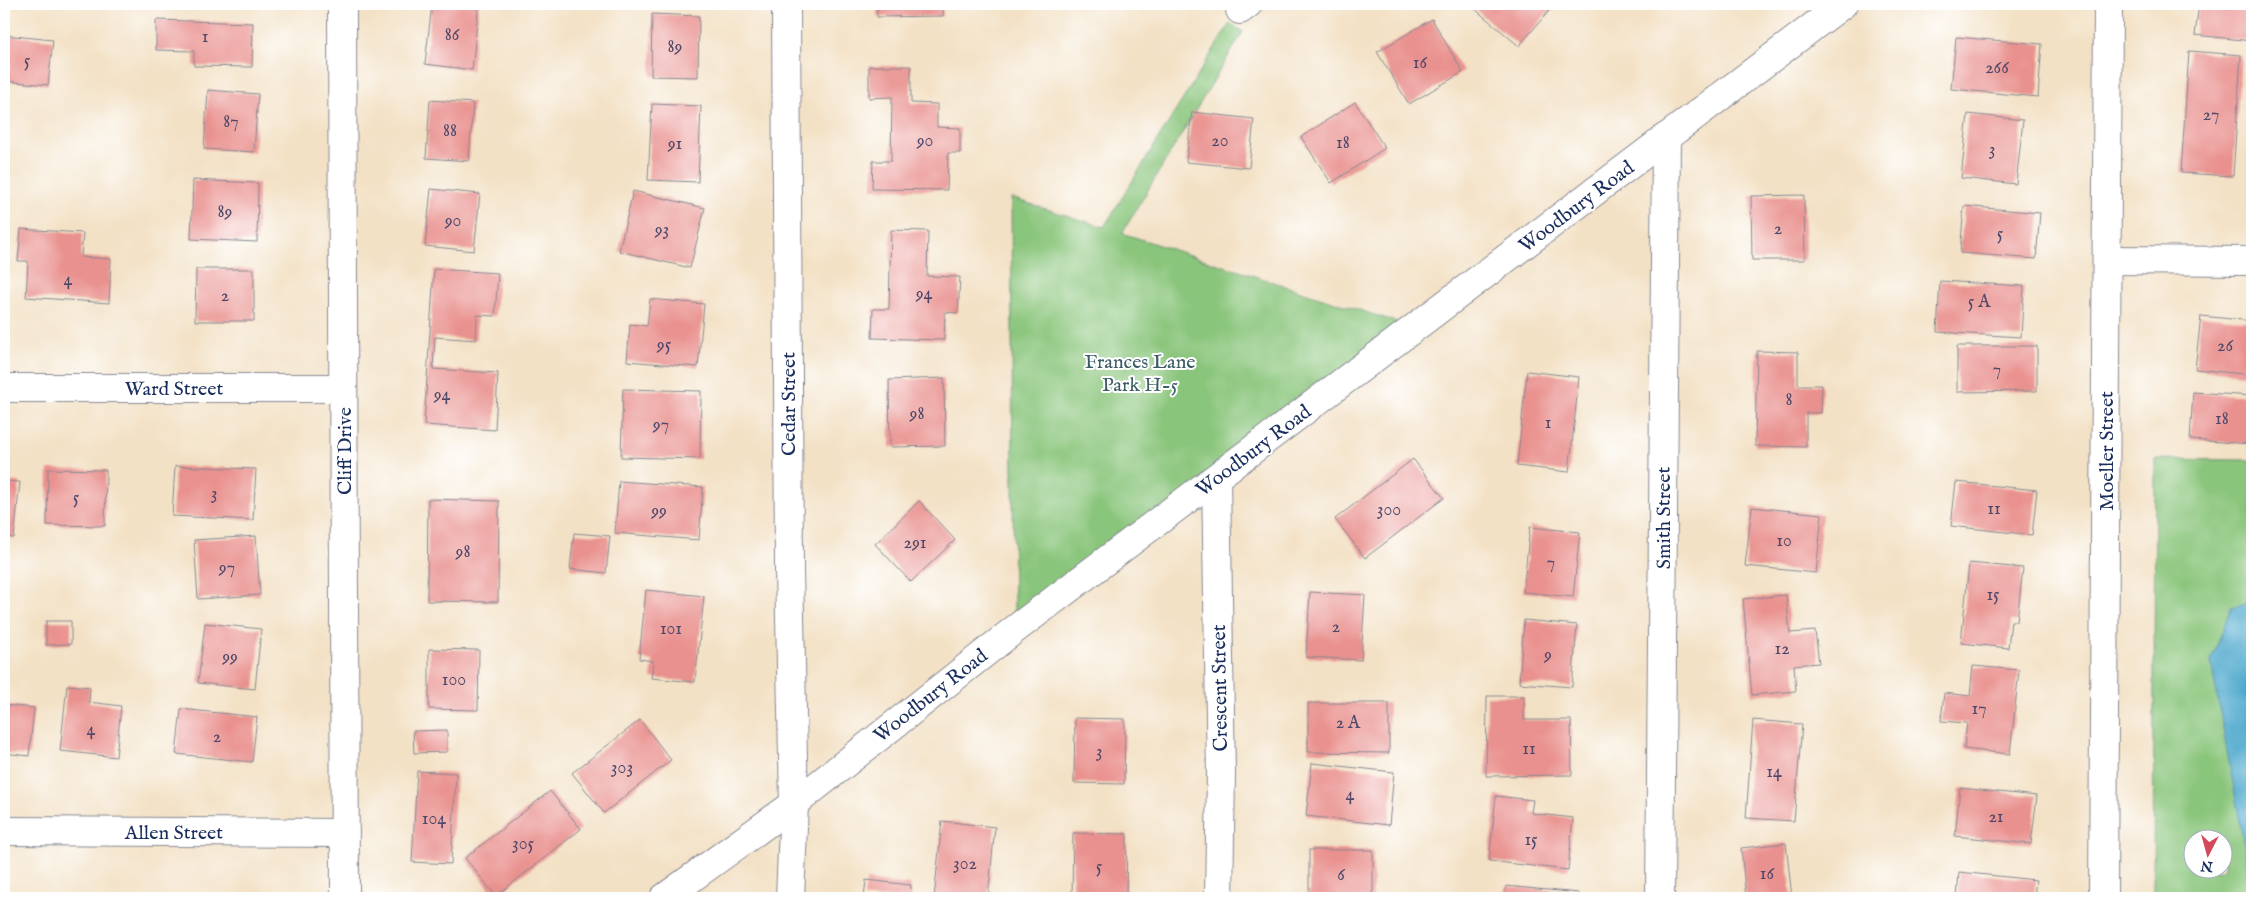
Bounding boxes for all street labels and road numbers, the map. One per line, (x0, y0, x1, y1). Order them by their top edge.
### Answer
street label: Woodbury Road (1514, 155, 1640, 259)
street label: Cedar Street (777, 352, 802, 456)
street label: Ward Street (125, 377, 223, 402)
street label: Moeller Street (2095, 391, 2120, 511)
street label: Woodbury Road (1191, 399, 1317, 503)
street label: Cliff Drive (333, 407, 358, 495)
street label: Smith Street (1652, 467, 1677, 569)
street label: Crescent Street (1207, 624, 1234, 752)
street label: Woodbury Road (869, 644, 993, 749)
street label: Allen Street (124, 821, 223, 846)

